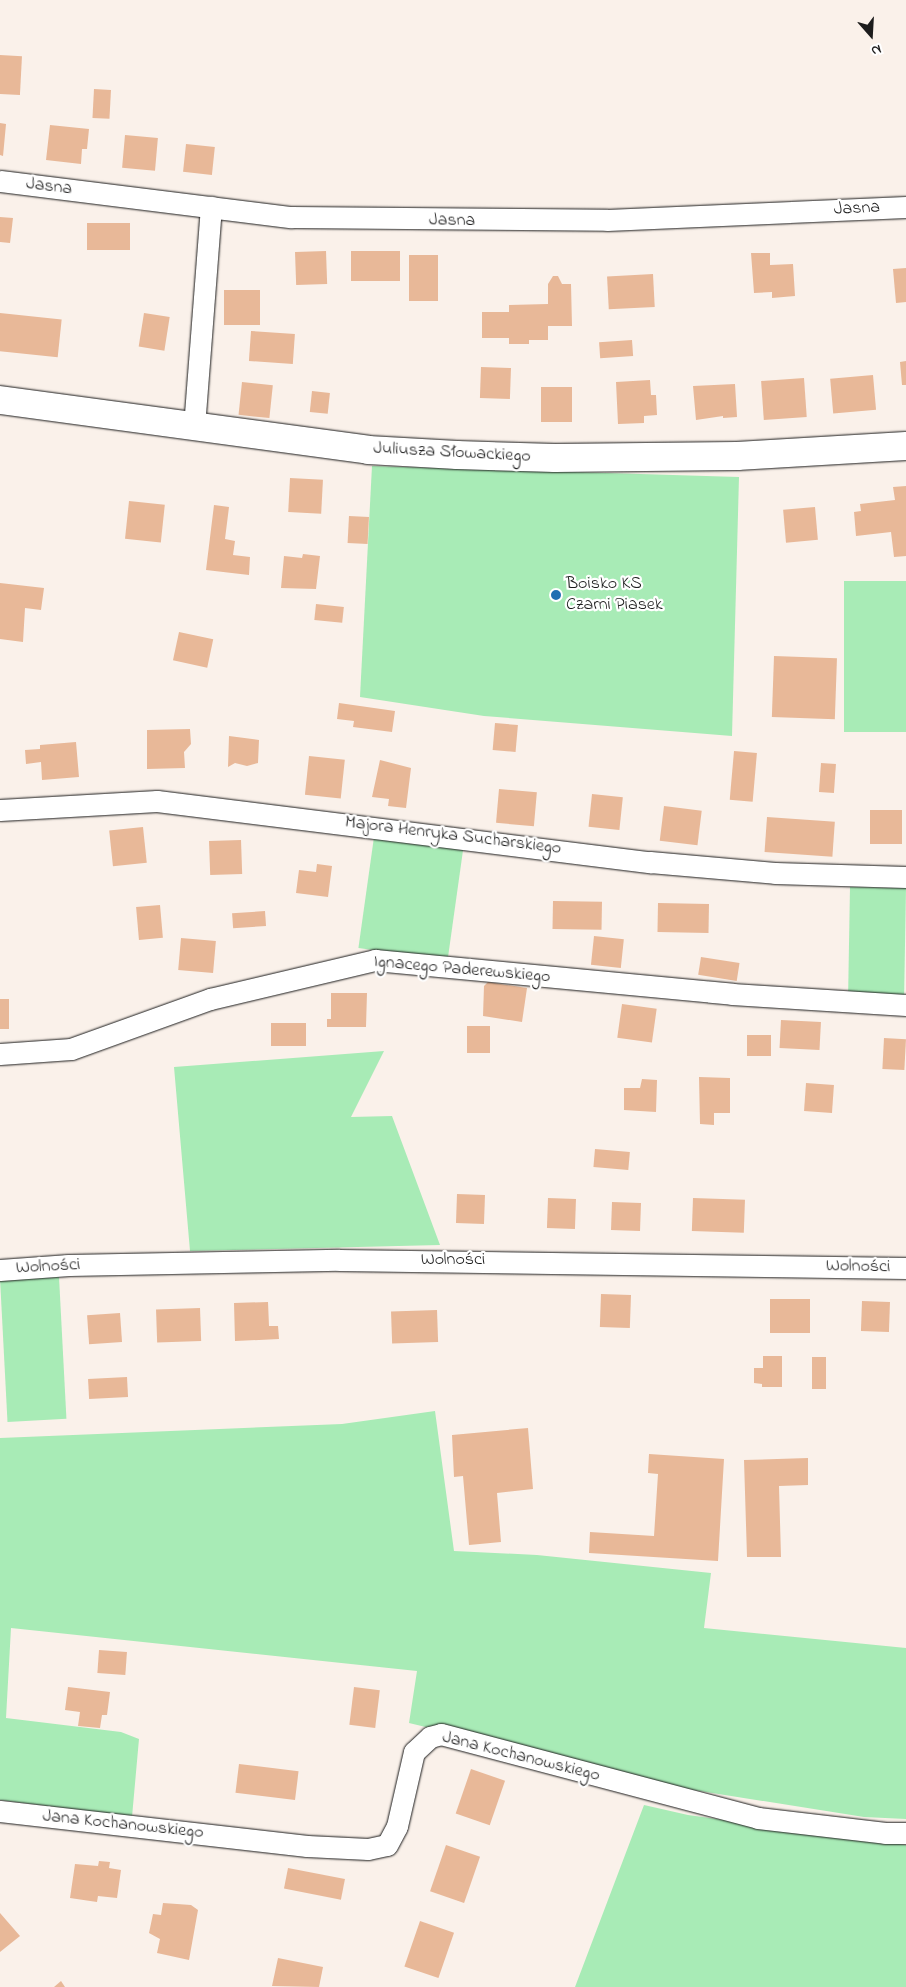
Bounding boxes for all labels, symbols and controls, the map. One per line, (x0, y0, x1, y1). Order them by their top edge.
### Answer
north arrow (846, 10, 896, 60)
text: N (868, 38, 884, 61)
street label: Jasna (25, 173, 73, 201)
street label: Jasna (833, 197, 881, 221)
street label: Jasna (429, 210, 475, 232)
street label: Juliusza Słowackiego (373, 438, 531, 468)
place label: Boisko KS Czarni Piasek (566, 574, 663, 616)
marker: Boisko KS Czarni Piasek (550, 589, 562, 601)
street label: Majora Henryka Sucharskiego (344, 812, 562, 860)
street label: Ignacego Paderewskiego (373, 952, 551, 988)
street label: Wolności (421, 1249, 485, 1271)
street label: Wolności (15, 1255, 81, 1279)
street label: Wolności (826, 1256, 890, 1278)
street label: Jana Kochanowskiego (440, 1727, 602, 1787)
street label: Jana Kochanowskiego (41, 1806, 205, 1844)

